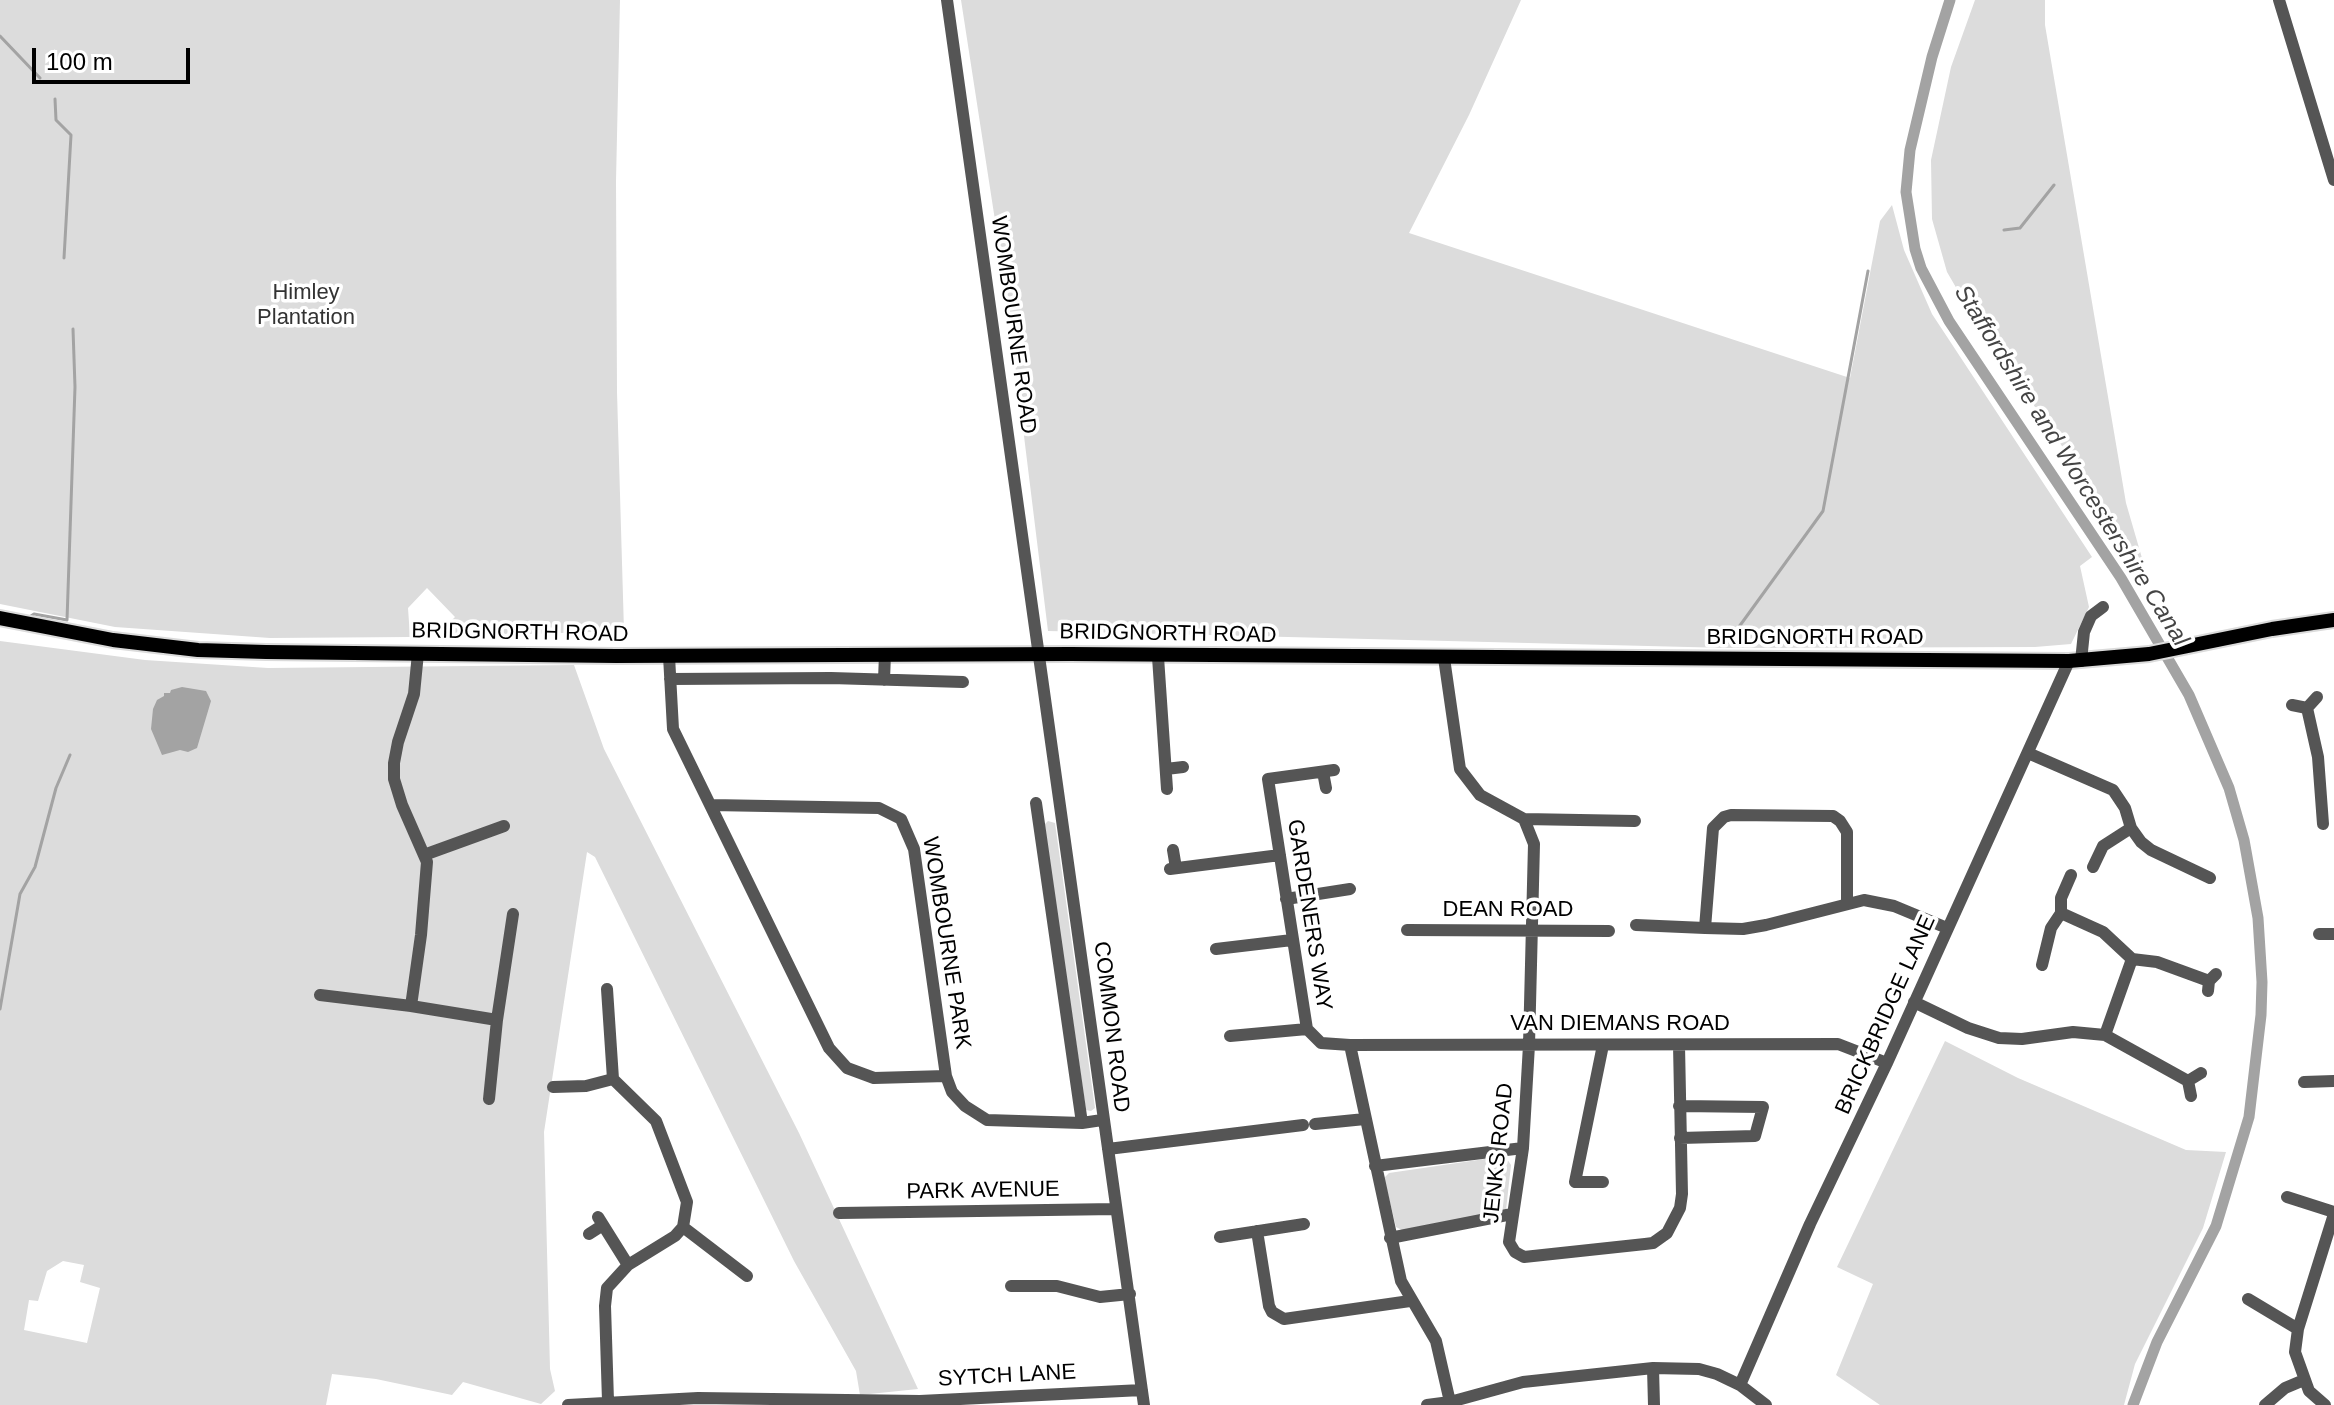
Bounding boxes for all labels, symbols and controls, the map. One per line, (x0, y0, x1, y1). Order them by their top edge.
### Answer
scale bar (36, 32, 194, 82)
text: 100 m (46, 48, 113, 75)
street label: WOMBOURNE ROAD (985, 214, 1041, 436)
park label: Himley Plantation (257, 280, 355, 332)
water label: Staffordshire and Worcestershire Canal (1947, 280, 2195, 652)
street label: BRIDGNORTH ROAD (411, 618, 629, 648)
street label: BRIDGNORTH ROAD (1059, 619, 1277, 649)
street label: BRIDGNORTH ROAD (1706, 625, 1924, 651)
street label: GARDENERS WAY (1281, 818, 1337, 1012)
street label: WOMBOURNE PARK (916, 835, 976, 1051)
street label: DEAN ROAD (1443, 897, 1573, 923)
street label: BRICKBRIDGE LANE (1830, 911, 1942, 1119)
street label: COMMON ROAD (1087, 940, 1135, 1114)
street label: VAN DIEMANS ROAD (1510, 1011, 1730, 1037)
street label: JENKS ROAD (1479, 1082, 1519, 1224)
street label: PARK AVENUE (906, 1176, 1060, 1206)
street label: SYTCH LANE (937, 1359, 1077, 1393)

